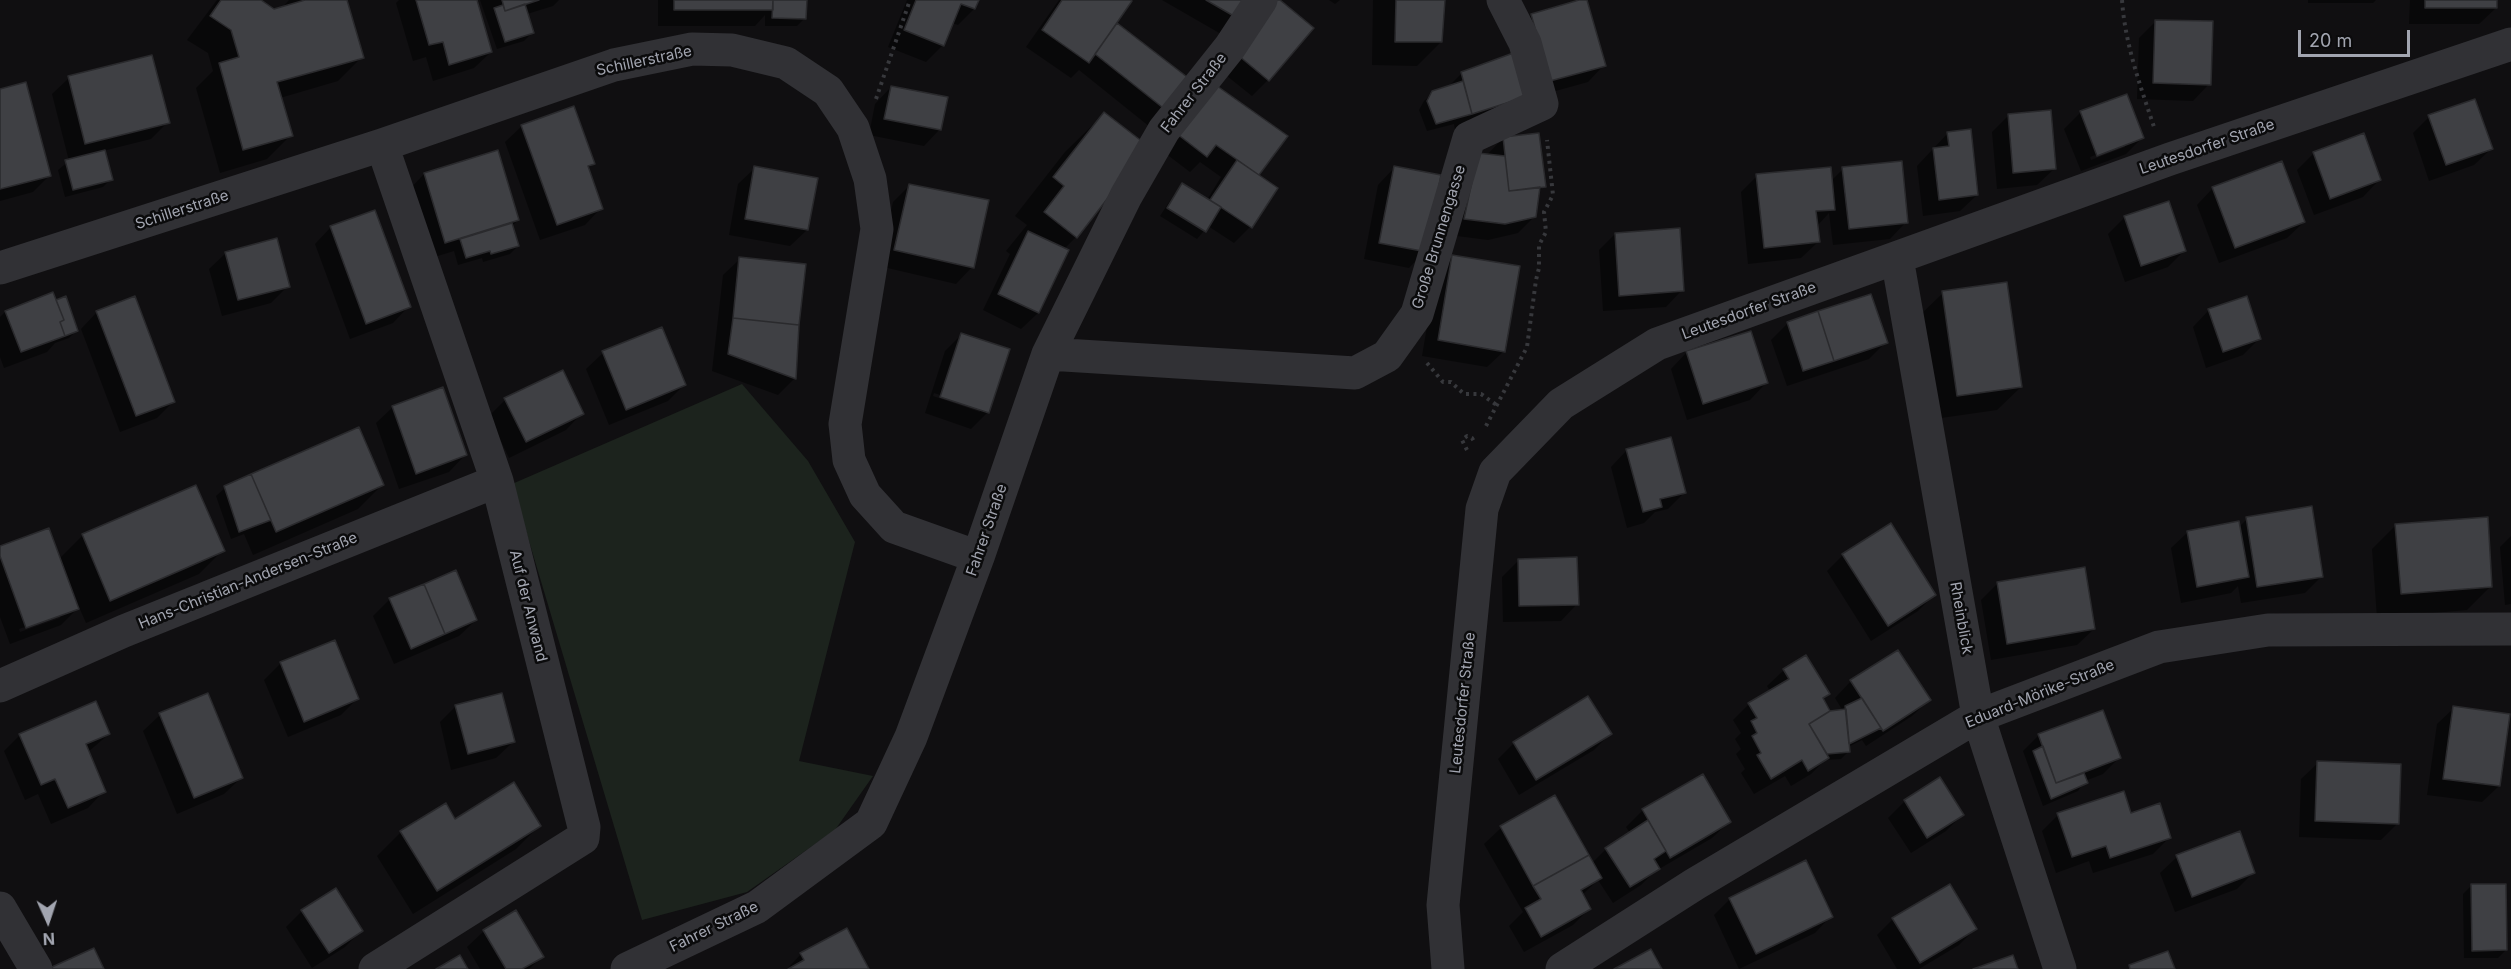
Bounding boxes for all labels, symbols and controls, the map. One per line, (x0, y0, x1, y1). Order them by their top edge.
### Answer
scale bar (2301, 18, 2414, 56)
text: 20 m (2309, 30, 2352, 51)
street label: Schillerstraße (595, 42, 693, 80)
street label: Fahrer Straße (1157, 49, 1231, 137)
street label: Leutesdorfer Straße (2137, 115, 2277, 179)
street label: Große Brunnengasse (1409, 163, 1469, 311)
street label: Schillerstraße (133, 186, 231, 234)
street label: Leutesdorfer Straße (1679, 278, 1819, 344)
street label: Fahrer Straße (963, 482, 1011, 578)
street label: Hans-Christian-Andersen-Straße (136, 529, 360, 633)
street label: Auf der Anwand (505, 548, 551, 664)
street label: Rheinblick (1946, 580, 1976, 656)
street label: Leutesdorfer Straße (1447, 632, 1479, 774)
street label: Eduard-Mörike-Straße (1963, 656, 2117, 732)
north arrow (18, 891, 78, 951)
street label: Fahrer Straße (667, 898, 761, 956)
text: N (42, 929, 56, 949)

